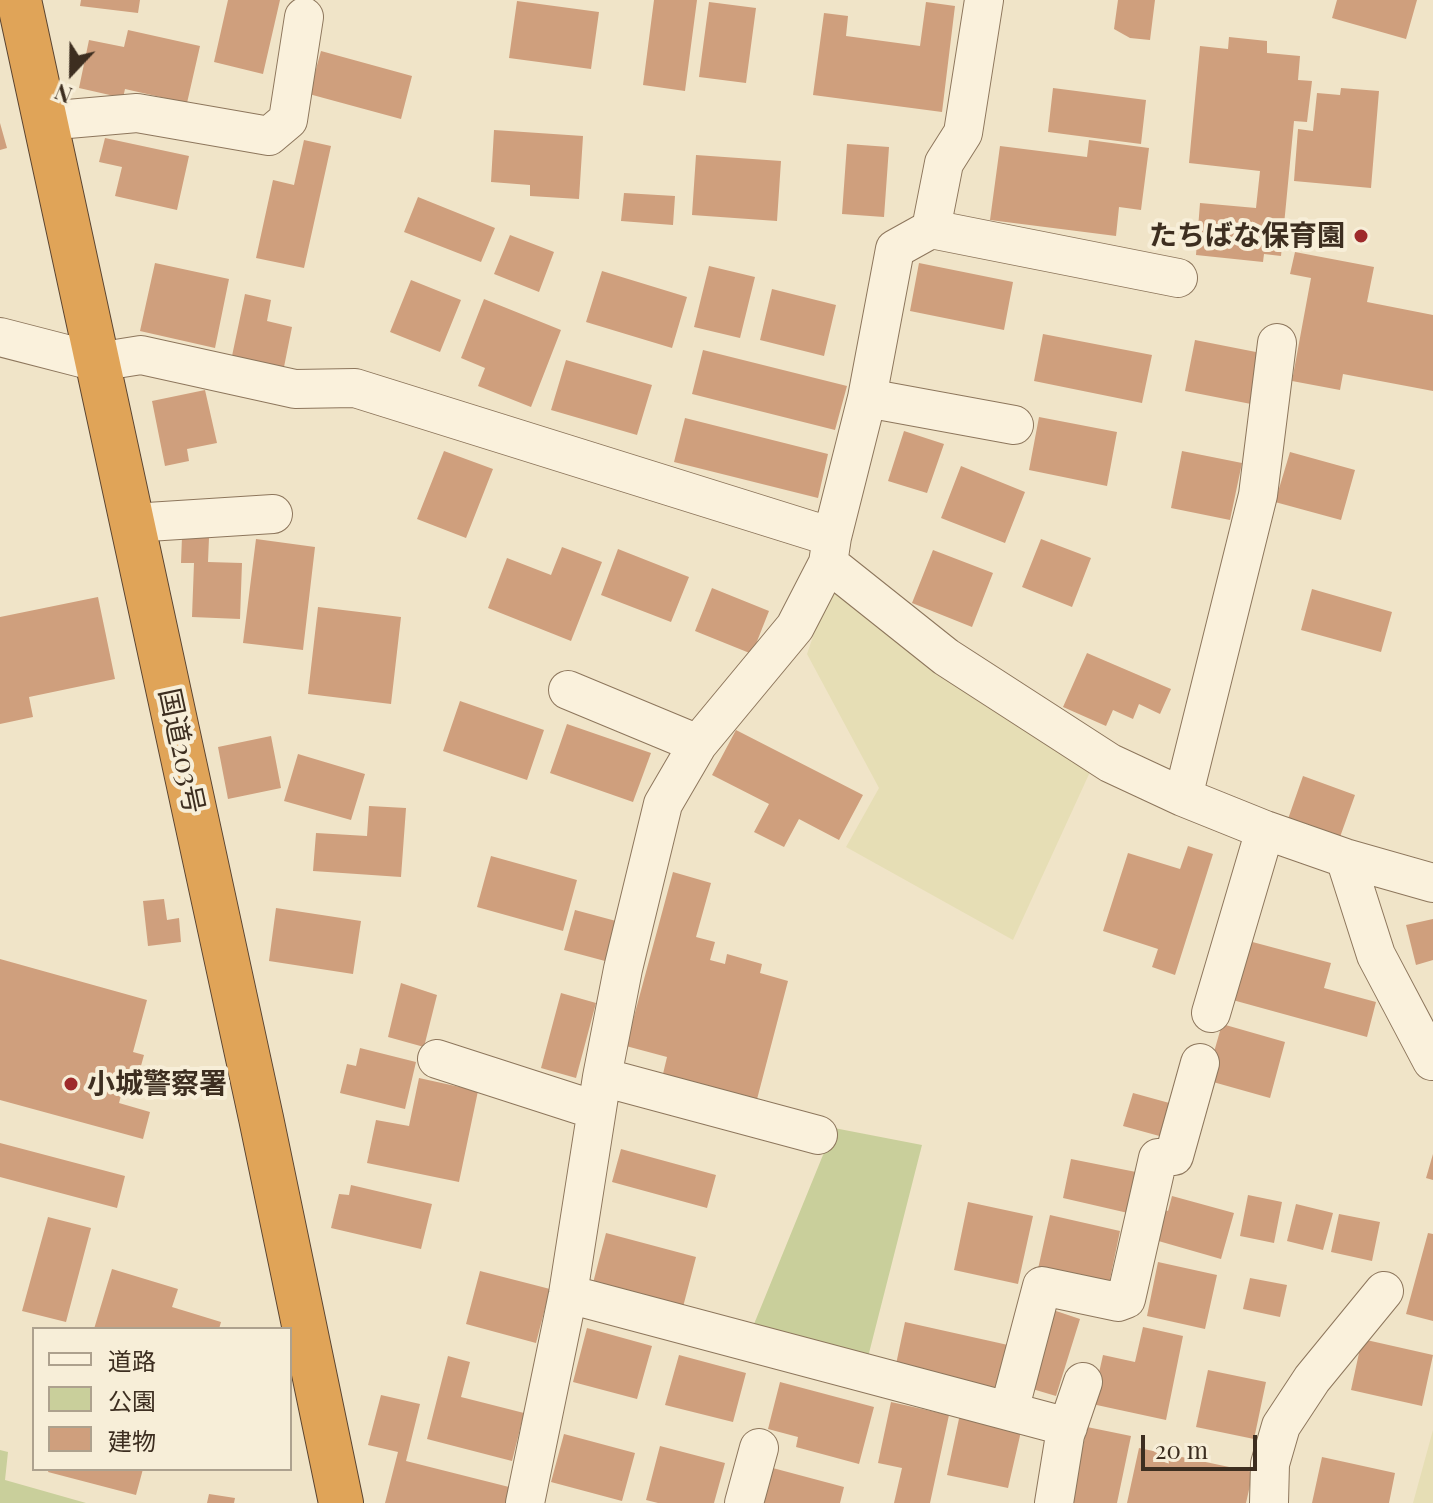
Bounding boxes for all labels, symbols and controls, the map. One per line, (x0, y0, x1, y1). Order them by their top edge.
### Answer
north arrow (32, 32, 112, 112)
text: N (50, 77, 76, 111)
place label: たちばな保育園 (1149, 219, 1345, 253)
marker: たちばな保育園 (1352, 227, 1370, 245)
street label: 国道203号 (151, 685, 211, 817)
place label: 小城警察署 (87, 1067, 227, 1101)
marker: 小城警察署 (62, 1075, 80, 1093)
legend (32, 1327, 292, 1471)
text: 道路 (108, 1344, 156, 1376)
text: 公園 (108, 1384, 156, 1416)
scale bar (1145, 1419, 1261, 1469)
text: 建物 (108, 1424, 156, 1456)
text: 20 m (1155, 1433, 1208, 1465)

